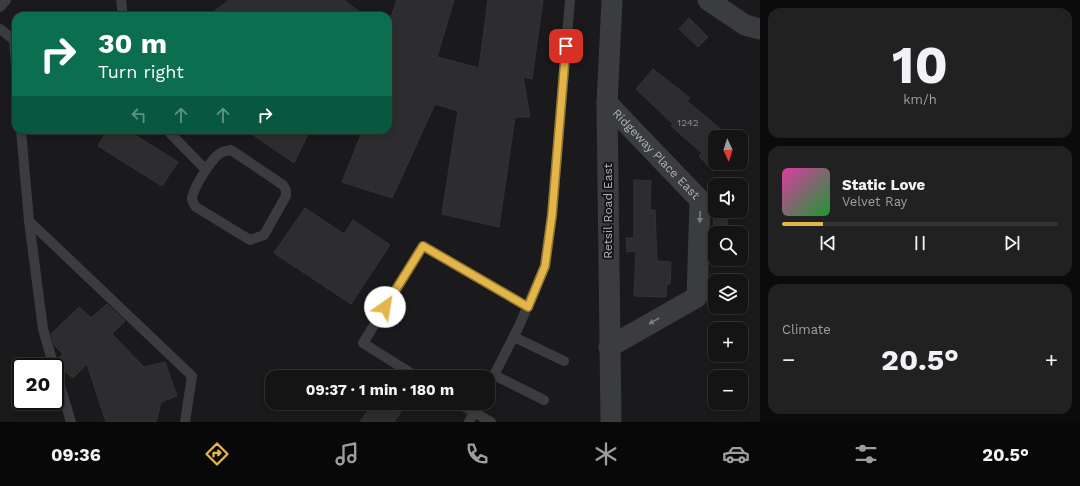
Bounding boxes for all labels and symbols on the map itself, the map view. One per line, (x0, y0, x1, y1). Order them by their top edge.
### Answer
pin (549, 29, 583, 63)
street label: Ridgeway Place East (610, 106, 703, 202)
house number: 1242 (677, 117, 699, 128)
north arrow (708, 130, 748, 170)
street label: Retsil Road East (601, 163, 615, 259)
one-way arrow (696, 211, 703, 223)
position arrow (364, 286, 406, 328)
one-way arrow (648, 318, 659, 325)
speed limit sign: 20 (12, 358, 64, 410)

